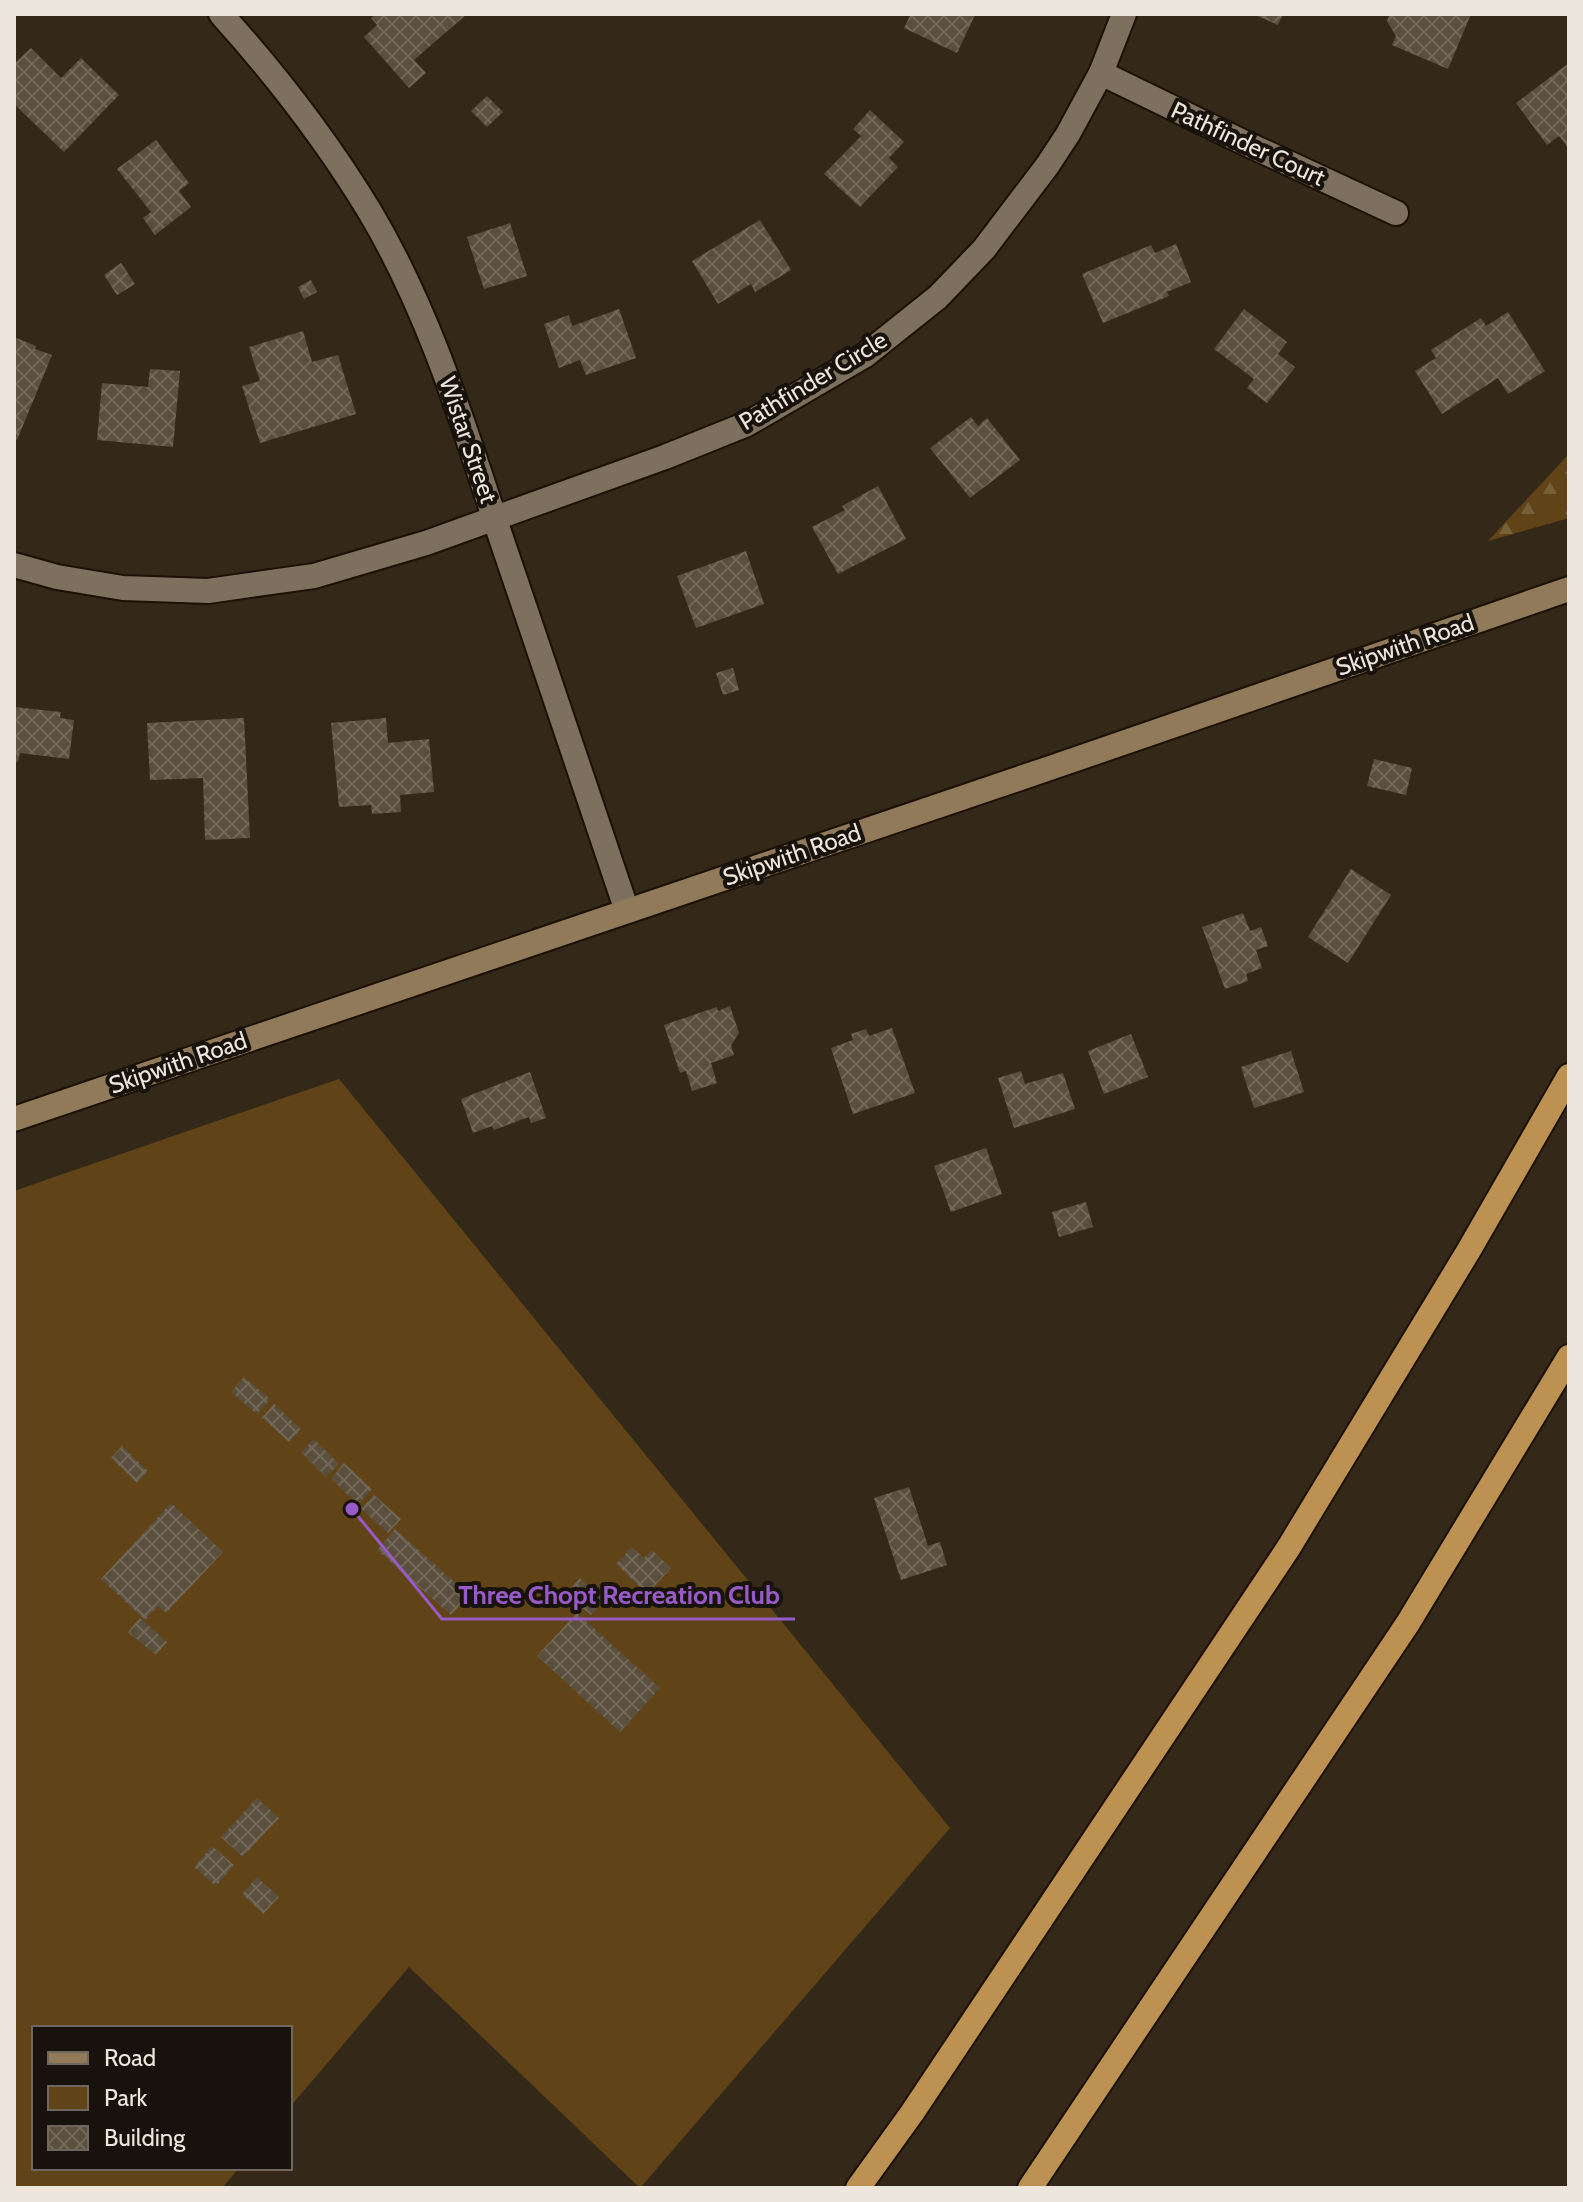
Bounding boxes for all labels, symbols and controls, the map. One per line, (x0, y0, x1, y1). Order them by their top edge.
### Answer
street label: Pathfinder Court (1167, 95, 1330, 192)
street label: Pathfinder Circle (734, 325, 892, 436)
street label: Wistar Street (433, 373, 504, 507)
street label: Skipwith Road (1332, 607, 1478, 682)
street label: Skipwith Road (719, 817, 865, 892)
street label: Skipwith Road (105, 1025, 251, 1100)
callout: Three Chopt Recreation Club (442, 1569, 795, 1619)
text: Three Chopt Recreation Club (458, 1579, 780, 1611)
legend (32, 2026, 292, 2170)
text: Road (104, 2043, 156, 2072)
text: Park (104, 2083, 147, 2112)
text: Building (104, 2123, 186, 2152)

